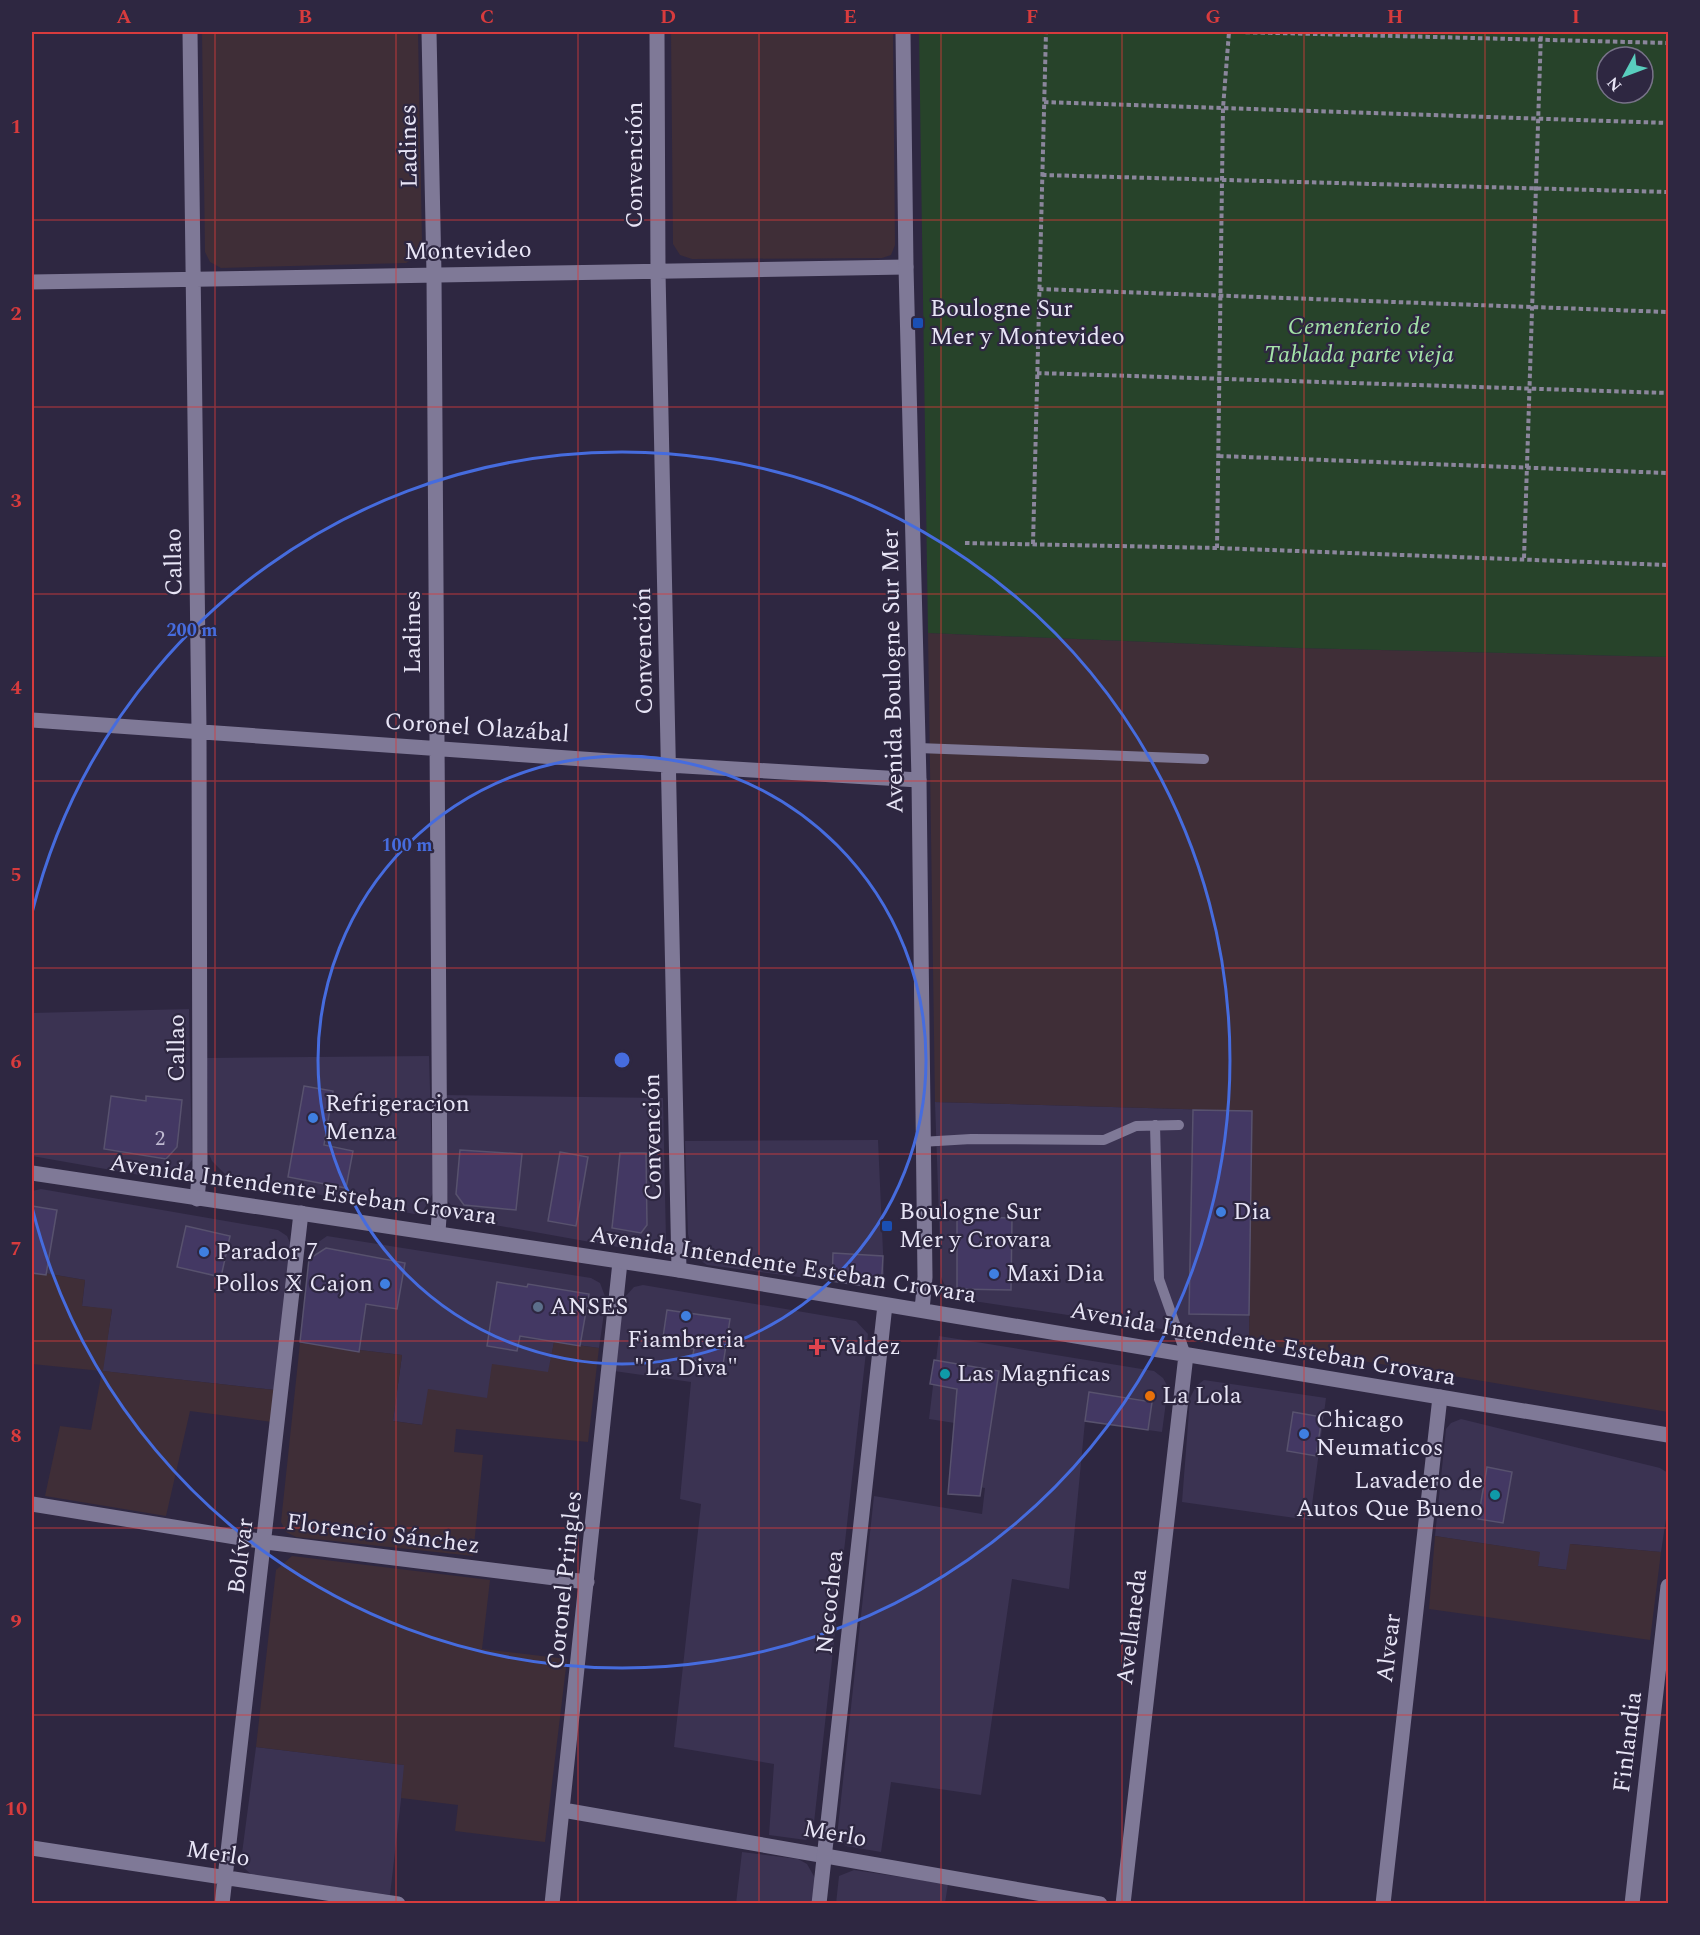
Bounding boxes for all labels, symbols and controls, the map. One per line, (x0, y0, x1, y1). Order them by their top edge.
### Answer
text: A (116, 2, 132, 32)
text: B (298, 2, 312, 32)
text: C (480, 2, 494, 32)
text: D (660, 2, 676, 32)
text: E (843, 2, 857, 32)
text: F (1026, 2, 1038, 32)
text: G (1205, 2, 1221, 32)
text: H (1387, 2, 1403, 32)
text: I (1572, 2, 1580, 32)
north arrow (1595, 45, 1655, 105)
text: N (1601, 71, 1628, 97)
street label: Convención (617, 101, 653, 229)
street label: Ladines (390, 104, 428, 188)
text: 1 (10, 112, 22, 142)
street label: Montevideo (404, 232, 532, 270)
place label: Boulogne Sur Mer y Montevideo (930, 291, 1125, 355)
text: 2 (10, 299, 22, 329)
park label: Cementerio de Tablada parte vieja (1264, 309, 1454, 373)
marker: Boulogne Sur Mer y Montevideo (911, 316, 925, 330)
text: 3 (10, 486, 22, 516)
street label: Callao (155, 528, 193, 596)
street label: Avenida Boulogne Sur Mer (873, 528, 913, 814)
street label: Convención (625, 587, 663, 715)
street label: Ladines (395, 590, 431, 674)
text: 200 m (166, 617, 218, 644)
text: 4 (10, 673, 22, 703)
street label: Coronel Olazábal (384, 704, 570, 752)
text: 100 m (381, 832, 433, 859)
text: 5 (10, 860, 22, 890)
street label: Callao (159, 1014, 195, 1082)
text: 6 (10, 1047, 22, 1077)
centre of rings (612, 1050, 632, 1070)
street label: Convención (634, 1073, 672, 1201)
place label: Refrigeracion Menza (325, 1086, 470, 1150)
marker: Refrigeracion Menza (306, 1111, 320, 1125)
house number: 2 (155, 1123, 165, 1155)
street label: Avenida Intendente Esteban Crovara (107, 1145, 499, 1235)
place label: Boulogne Sur Mer y Crovara (899, 1194, 1052, 1258)
place label: Dia (1233, 1194, 1271, 1230)
marker: Dia (1214, 1205, 1228, 1219)
street label: Avenida Intendente Esteban Crovara (587, 1217, 979, 1313)
marker: Boulogne Sur Mer y Crovara (880, 1219, 894, 1233)
text: 7 (10, 1234, 22, 1264)
place label: Parador 7 (216, 1234, 318, 1270)
marker: Parador 7 (197, 1245, 211, 1259)
place label: Maxi Dia (1006, 1256, 1104, 1292)
place label: Pollos X Cajon (214, 1266, 373, 1302)
marker: Maxi Dia (987, 1267, 1001, 1281)
marker: Pollos X Cajon (378, 1277, 392, 1291)
place label: ANSES (550, 1289, 628, 1325)
street label: Avenida Intendente Esteban Crovara (1067, 1292, 1459, 1396)
marker: ANSES (531, 1300, 545, 1314)
marker: Fiambreria "La Diva" (679, 1309, 693, 1323)
place label: Fiambreria "La Diva" (627, 1322, 745, 1386)
place label: Valdez (829, 1329, 901, 1365)
marker: Valdez (810, 1340, 824, 1354)
place label: Las Magnficas (957, 1356, 1111, 1392)
marker: Las Magnficas (938, 1367, 952, 1381)
place label: La Lola (1162, 1378, 1242, 1414)
marker: La Lola (1143, 1389, 1157, 1403)
place label: Chicago Neumaticos (1316, 1402, 1443, 1466)
text: 8 (10, 1421, 22, 1451)
marker: Chicago Neumaticos (1297, 1427, 1311, 1441)
place label: Lavadero de Autos Que Bueno (1296, 1463, 1483, 1527)
marker: Lavadero de Autos Que Bueno (1488, 1488, 1502, 1502)
street label: Coronel Pringles (538, 1489, 592, 1671)
street label: Florencio Sánchez (284, 1504, 482, 1564)
street label: Bolívar (218, 1516, 264, 1596)
street label: Necochea (807, 1548, 853, 1656)
street label: Avellaneda (1107, 1567, 1157, 1687)
text: 9 (10, 1607, 22, 1637)
street label: Alvear (1367, 1611, 1411, 1685)
street label: Finlandia (1604, 1689, 1652, 1795)
text: 10 (5, 1794, 27, 1824)
street label: Merlo (800, 1811, 870, 1857)
street label: Merlo (183, 1831, 253, 1877)

